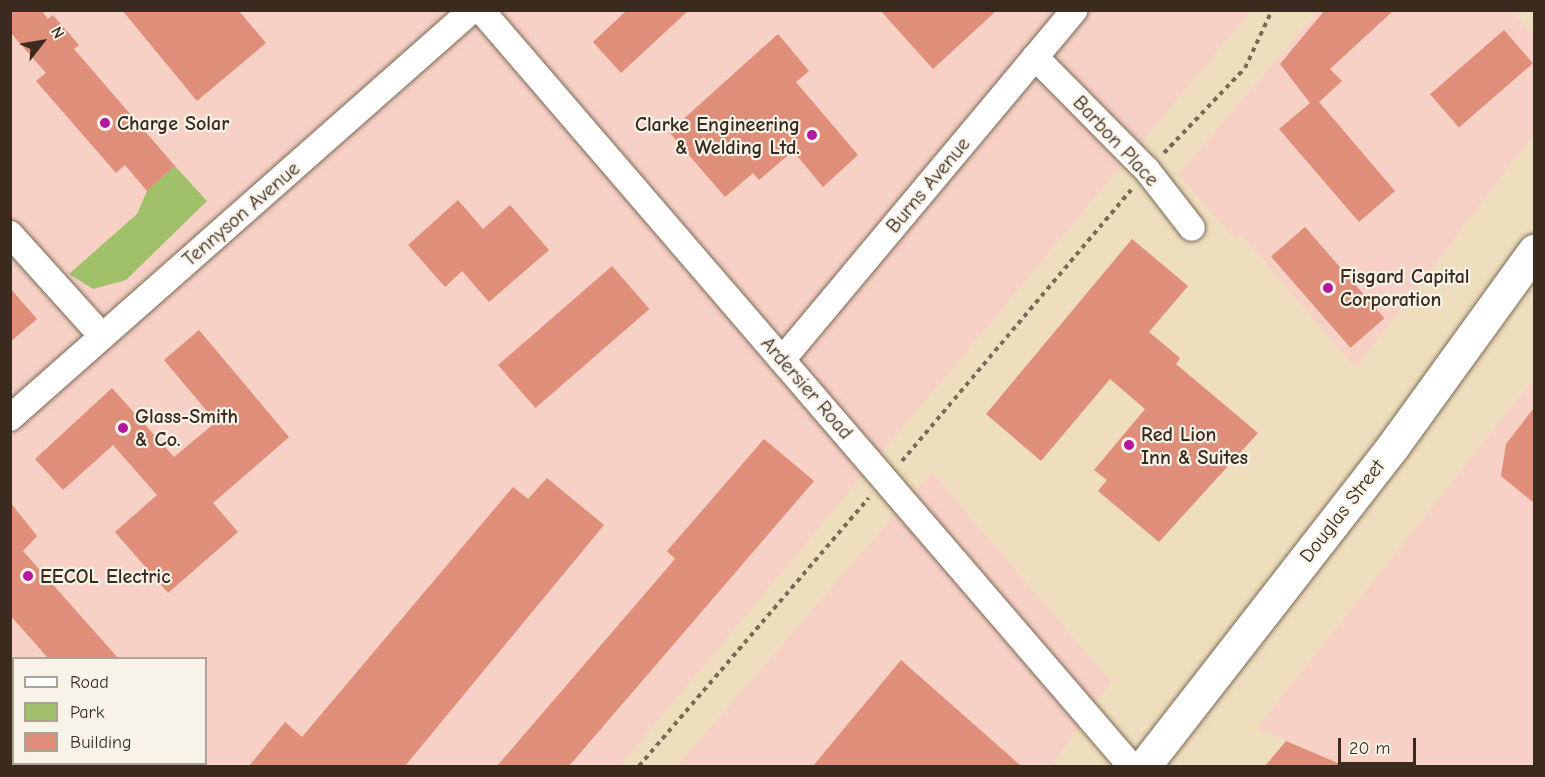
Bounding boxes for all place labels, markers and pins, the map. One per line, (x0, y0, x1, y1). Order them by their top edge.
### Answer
place label: Charge Solar (117, 111, 229, 135)
place label: Clarke Engineering & Welding Ltd. (635, 112, 800, 159)
marker: Charge Solar (98, 116, 112, 130)
marker: Clarke Engineering & Welding Ltd. (805, 128, 819, 142)
place label: Fisgard Capital Corporation (1340, 264, 1470, 311)
marker: Fisgard Capital Corporation (1321, 281, 1335, 295)
place label: Glass-Smith & Co. (135, 404, 238, 451)
marker: Glass-Smith & Co. (116, 421, 130, 435)
place label: Red Lion Inn & Suites (1141, 422, 1248, 469)
marker: Red Lion Inn & Suites (1122, 438, 1136, 452)
place label: EECOL Electric (40, 564, 171, 588)
marker: EECOL Electric (21, 569, 35, 583)

